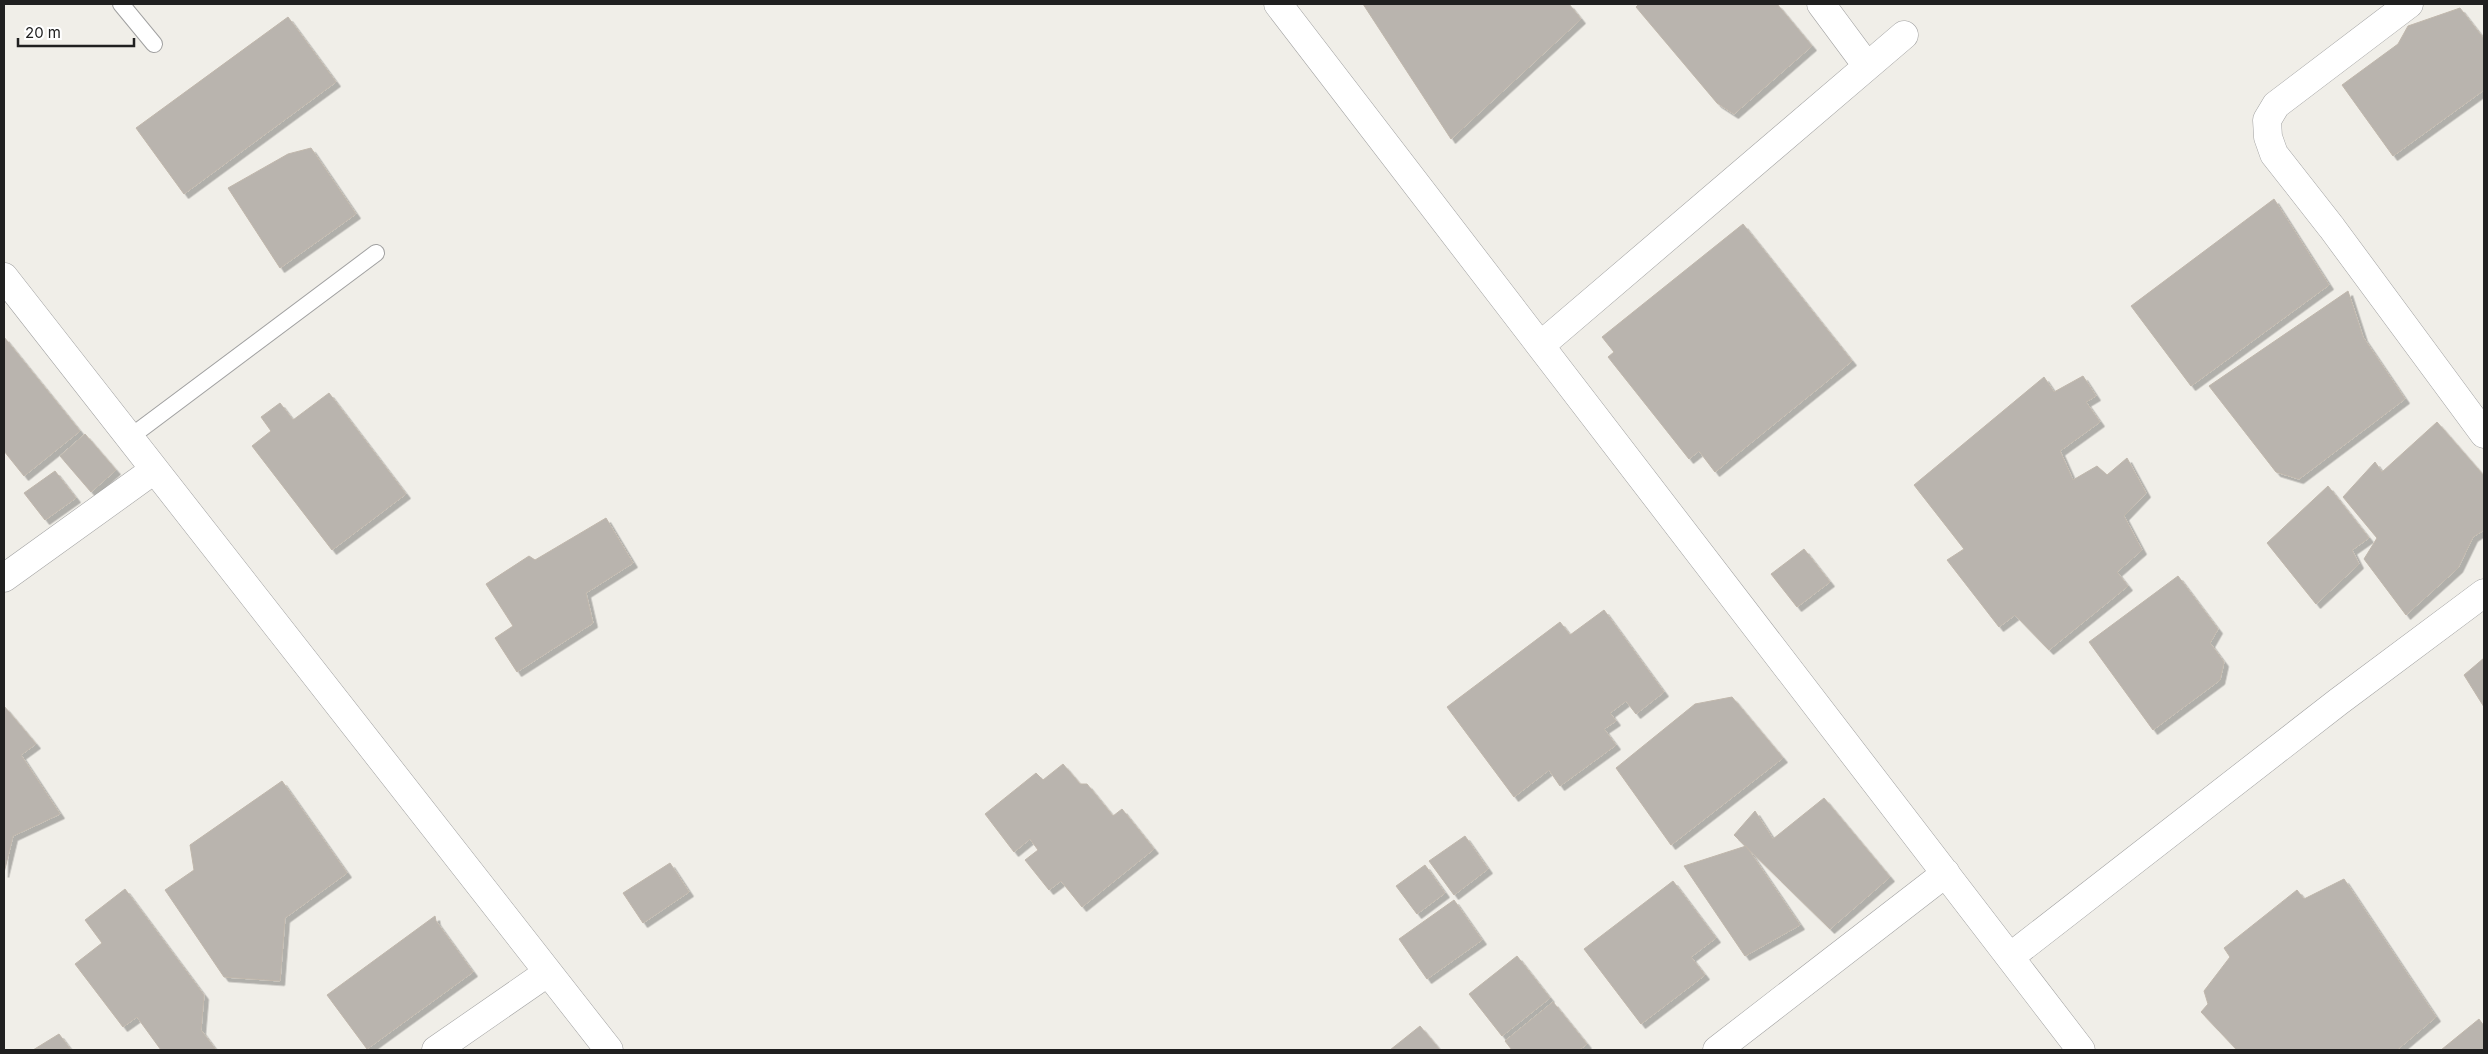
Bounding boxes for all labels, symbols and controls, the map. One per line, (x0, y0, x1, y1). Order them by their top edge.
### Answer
scale bar (18, 15, 134, 47)
text: 20 m (25, 23, 61, 42)

